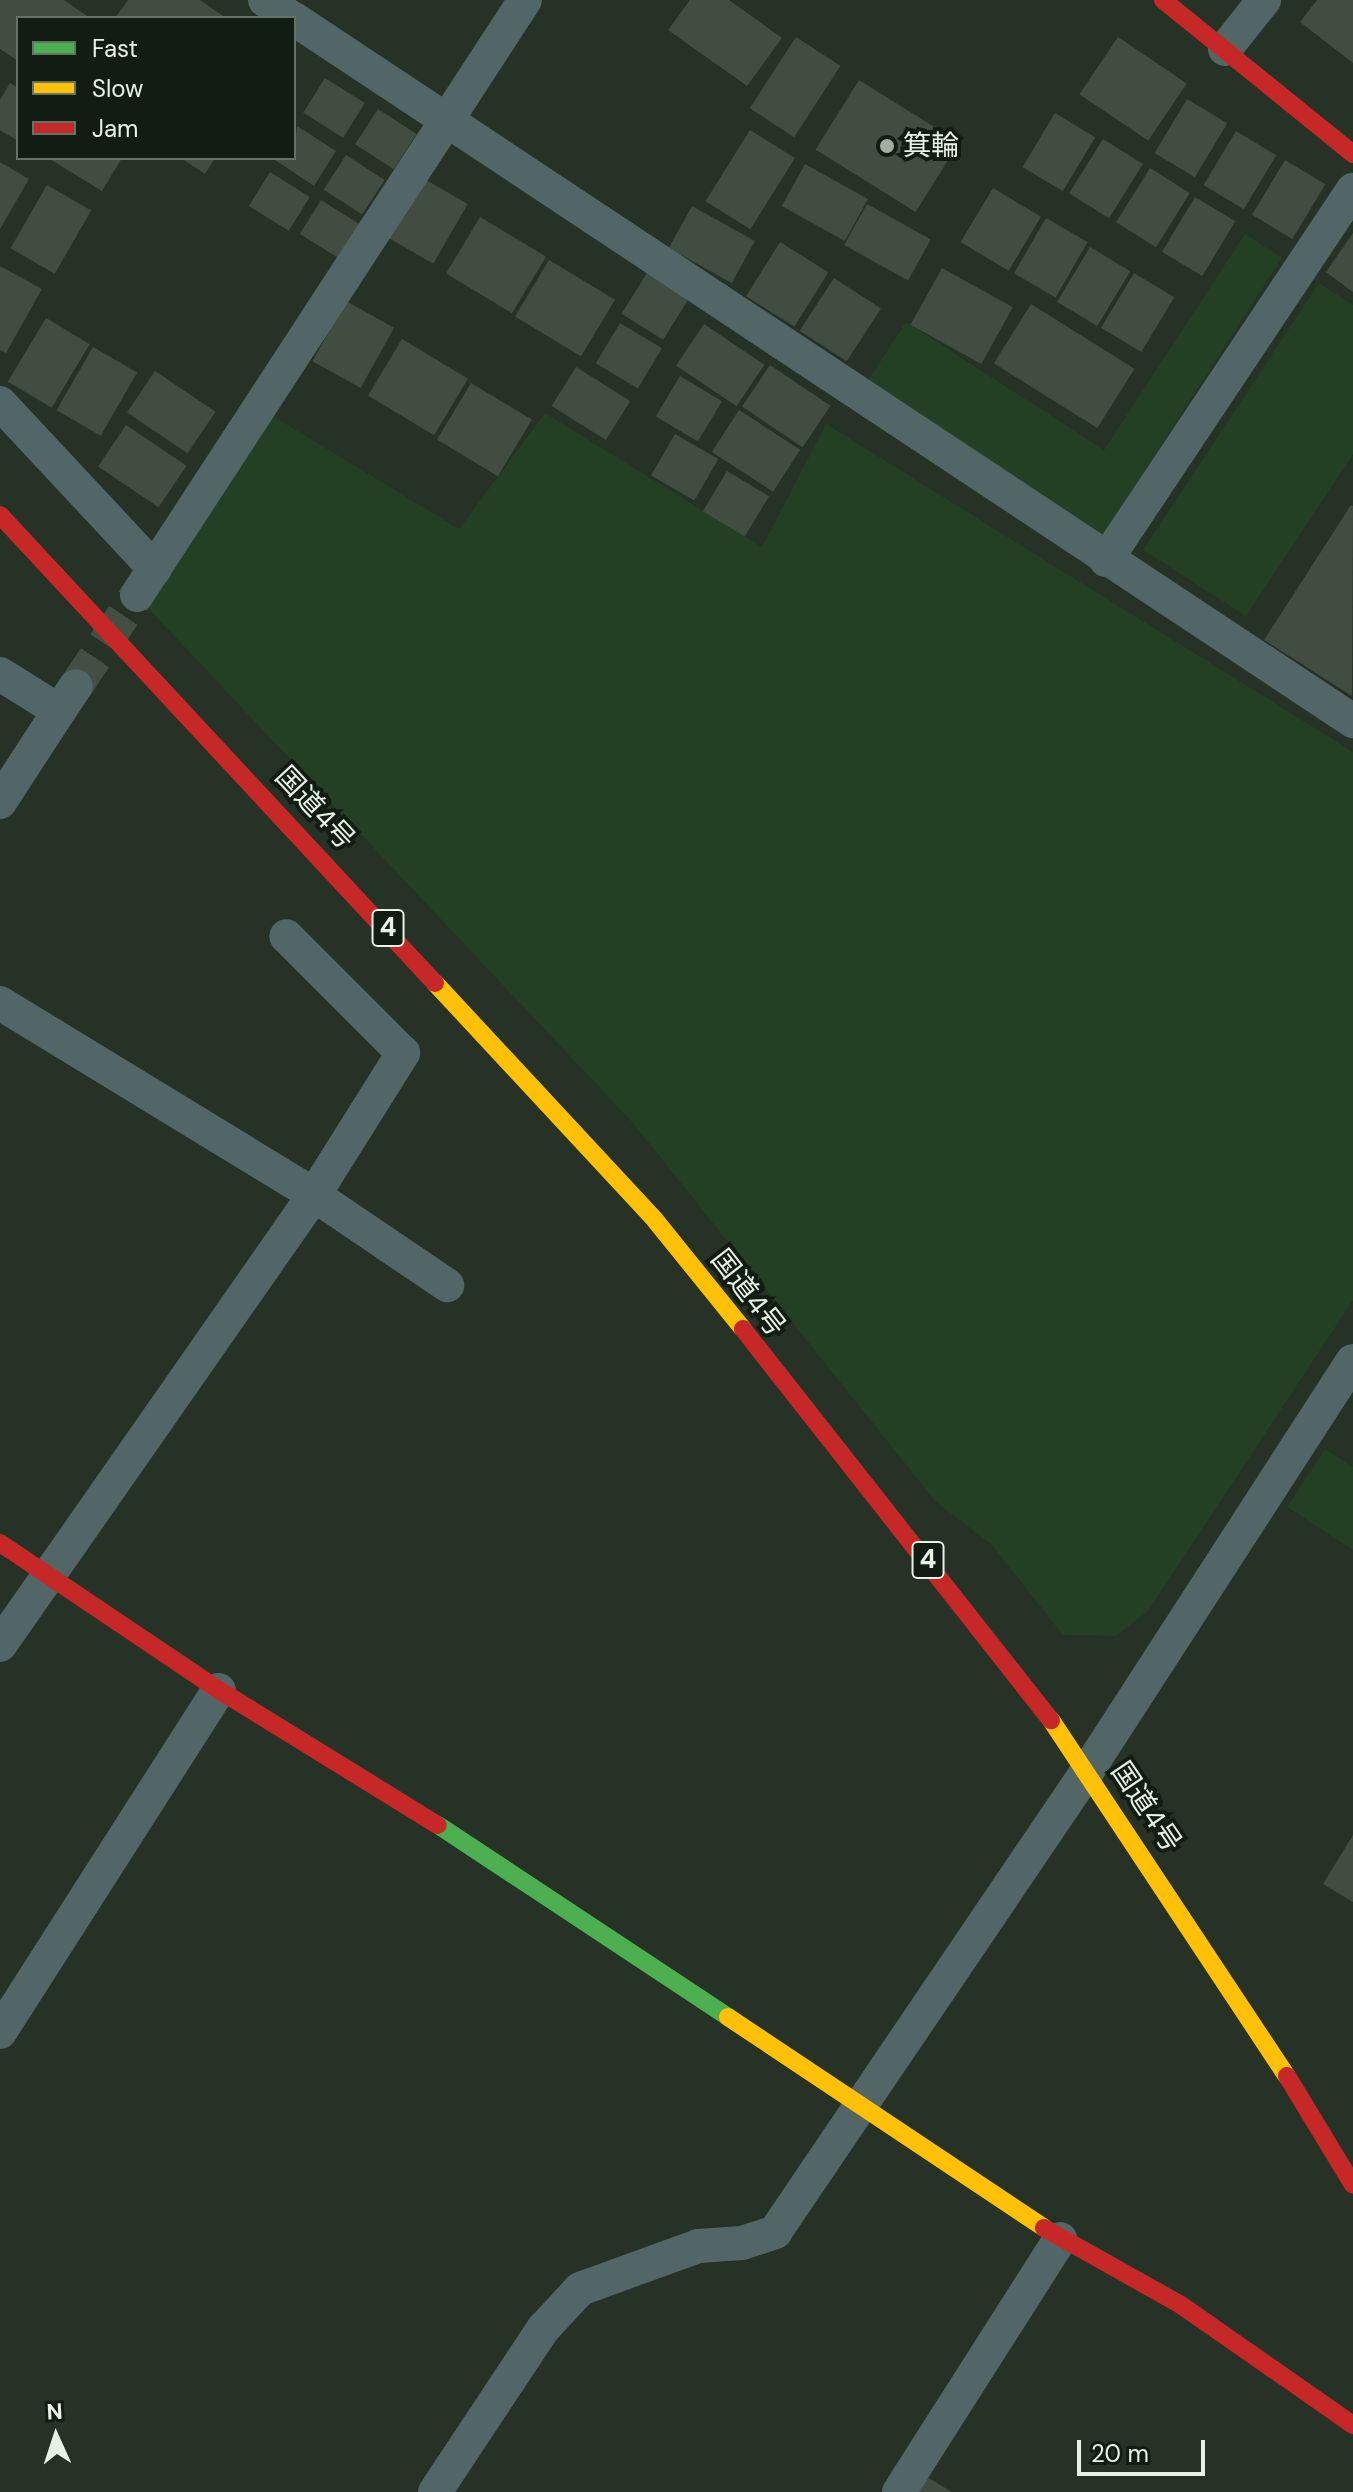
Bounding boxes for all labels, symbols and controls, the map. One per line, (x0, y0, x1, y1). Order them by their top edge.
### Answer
legend (16, 16, 296, 160)
text: Fast (92, 33, 138, 64)
text: Slow (92, 73, 143, 104)
text: Jam (92, 113, 138, 144)
place label: 箕輪 (903, 129, 959, 163)
marker: 箕輪 (878, 137, 896, 155)
street label: 国道4号 (268, 760, 362, 856)
road number: 4 (370, 906, 406, 950)
street label: 国道4号 (704, 1243, 792, 1343)
road number: 4 (910, 1538, 946, 1582)
street label: 国道4号 (1104, 1756, 1188, 1858)
north arrow (16, 2396, 96, 2476)
text: N (46, 2397, 63, 2426)
scale bar (1081, 2424, 1209, 2474)
text: 20 m (1091, 2438, 1149, 2469)

